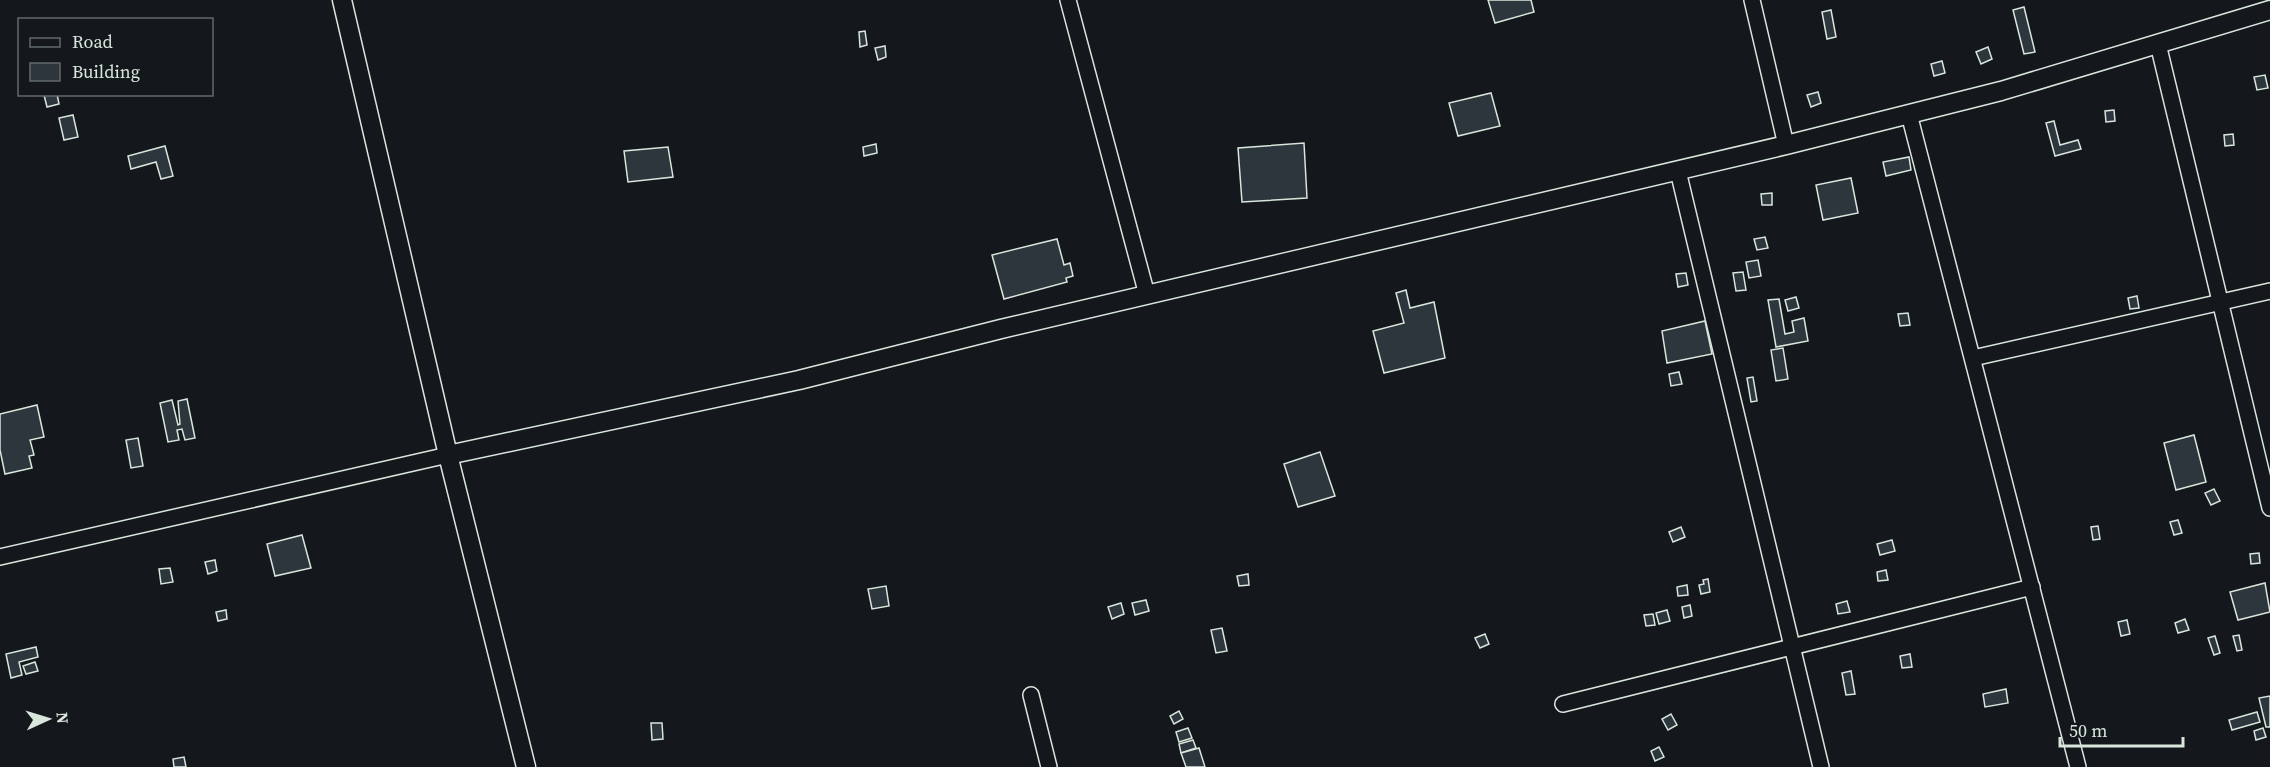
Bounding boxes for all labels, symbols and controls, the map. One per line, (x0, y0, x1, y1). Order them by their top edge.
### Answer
legend (18, 18, 213, 96)
text: Road (72, 29, 113, 54)
text: Building (72, 59, 140, 84)
north arrow (18, 689, 78, 749)
scale bar (2060, 710, 2183, 748)
text: N (52, 711, 74, 725)
text: 50 m (2069, 718, 2107, 743)

